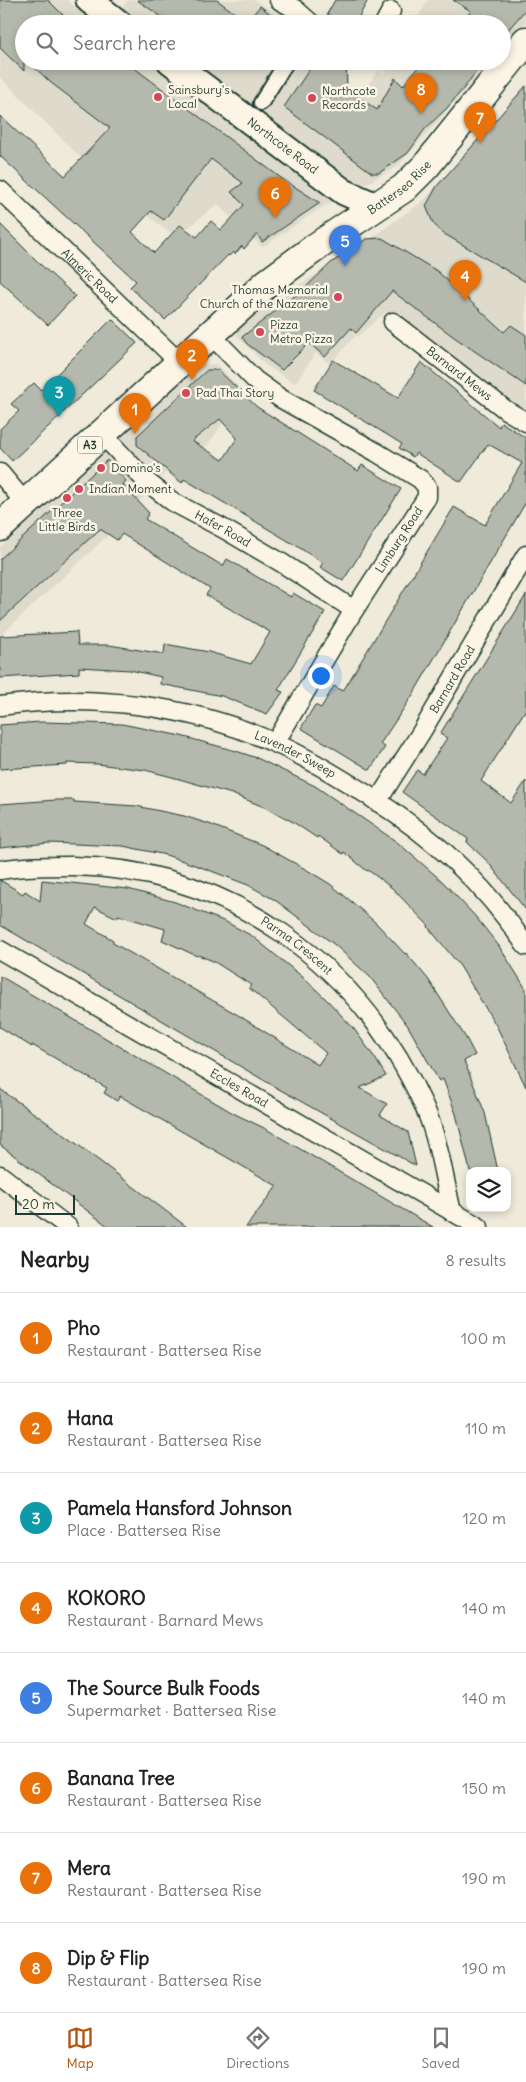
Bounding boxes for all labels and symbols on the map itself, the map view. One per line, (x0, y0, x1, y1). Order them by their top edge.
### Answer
pin: 8 (405, 73, 437, 114)
place label: Sainsbury's Local (168, 82, 230, 111)
place label: Northcote Records (322, 83, 376, 112)
marker: Sainsbury's Local (152, 91, 164, 103)
marker: Northcote Records (306, 92, 318, 104)
pin: 7 (464, 102, 496, 143)
street label: Northcote Road (245, 114, 321, 177)
street label: Battersea Rise (364, 158, 434, 217)
pin: 6 (259, 177, 291, 218)
pin: 5 (329, 225, 361, 266)
street label: Almeric Road (59, 245, 121, 306)
pin: 4 (449, 260, 481, 301)
place label: Thomas Memorial Church of the Nazarene (200, 282, 328, 311)
marker: Thomas Memorial Church of the Nazarene (332, 291, 344, 303)
place label: Pizza Metro Pizza (270, 317, 333, 346)
marker: Pizza Metro Pizza (254, 326, 266, 338)
pin: 2 (176, 339, 208, 380)
street label: Barnard Mews (424, 343, 495, 403)
pin: 3 (43, 376, 75, 417)
place label: Pad Thai Story (196, 385, 274, 400)
marker: Pad Thai Story (180, 387, 192, 399)
pin: 1 (119, 393, 151, 434)
road number: A3 (78, 436, 102, 454)
place label: Domino's (111, 460, 161, 475)
marker: Domino's (95, 462, 107, 474)
place label: Indian Moment (89, 481, 172, 496)
marker: Indian Moment (73, 483, 85, 495)
marker: Three Little Birds (61, 492, 73, 504)
street label: Limburg Road (372, 504, 426, 576)
place label: Three Little Birds (38, 505, 96, 534)
street label: Hafer Road (192, 507, 253, 550)
street label: Barnard Road (426, 642, 478, 716)
your location (308, 663, 334, 689)
street label: Lavender Sweep (252, 727, 339, 781)
street label: Parma Crescent (258, 913, 336, 977)
street label: Eccles Road (207, 1065, 271, 1110)
scale bar (15, 1192, 75, 1215)

